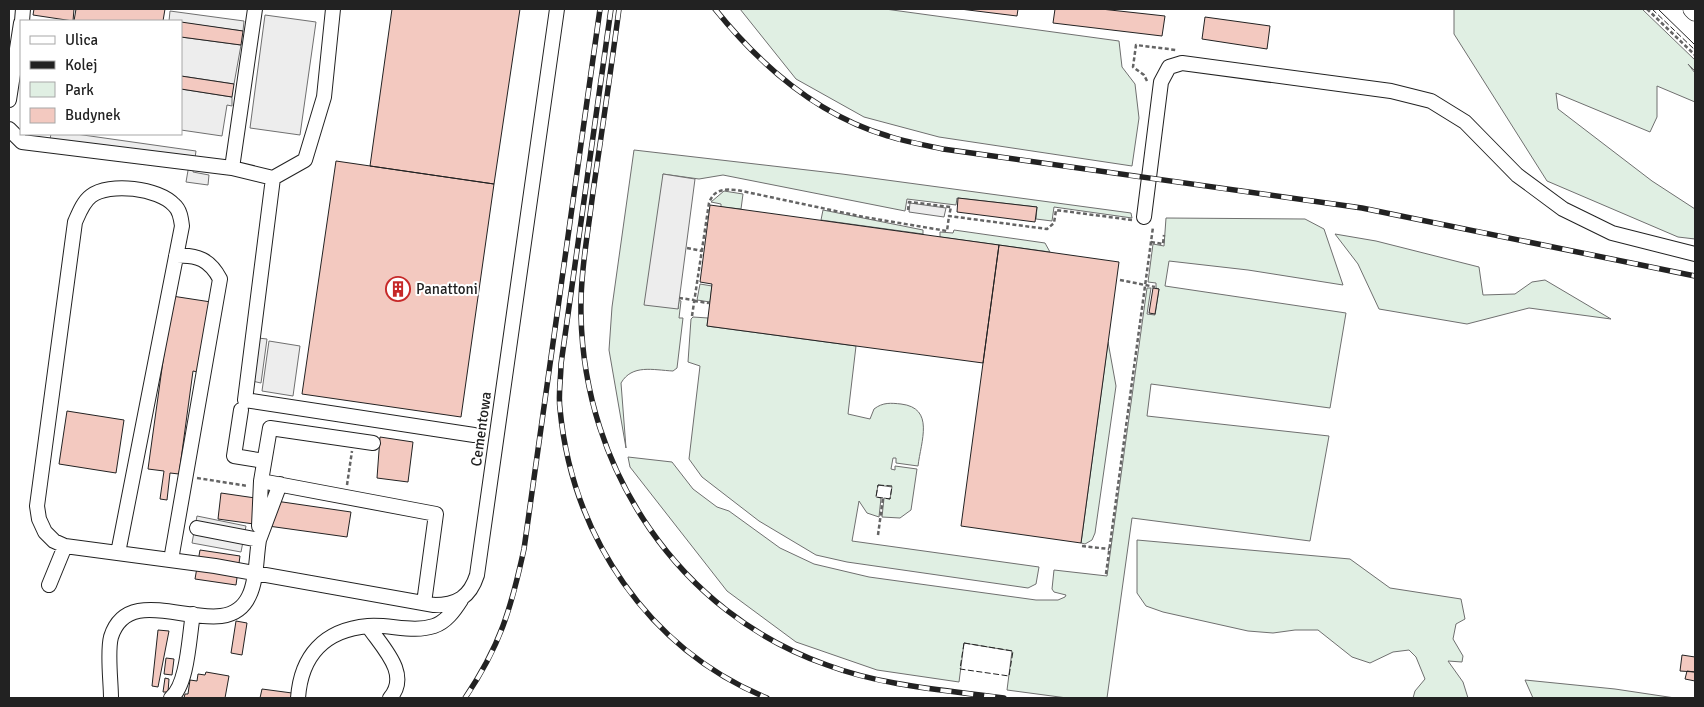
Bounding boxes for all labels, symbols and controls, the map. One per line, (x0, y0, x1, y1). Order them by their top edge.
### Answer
legend (20, 20, 182, 135)
text: Ulica (65, 31, 98, 49)
text: Kolej (65, 56, 97, 74)
text: Park (65, 81, 94, 99)
text: Budynek (65, 106, 121, 124)
building icon: Panattoni (385, 276, 411, 302)
place label: Panattoni (416, 280, 478, 298)
street label: Cementowa (467, 391, 495, 467)

